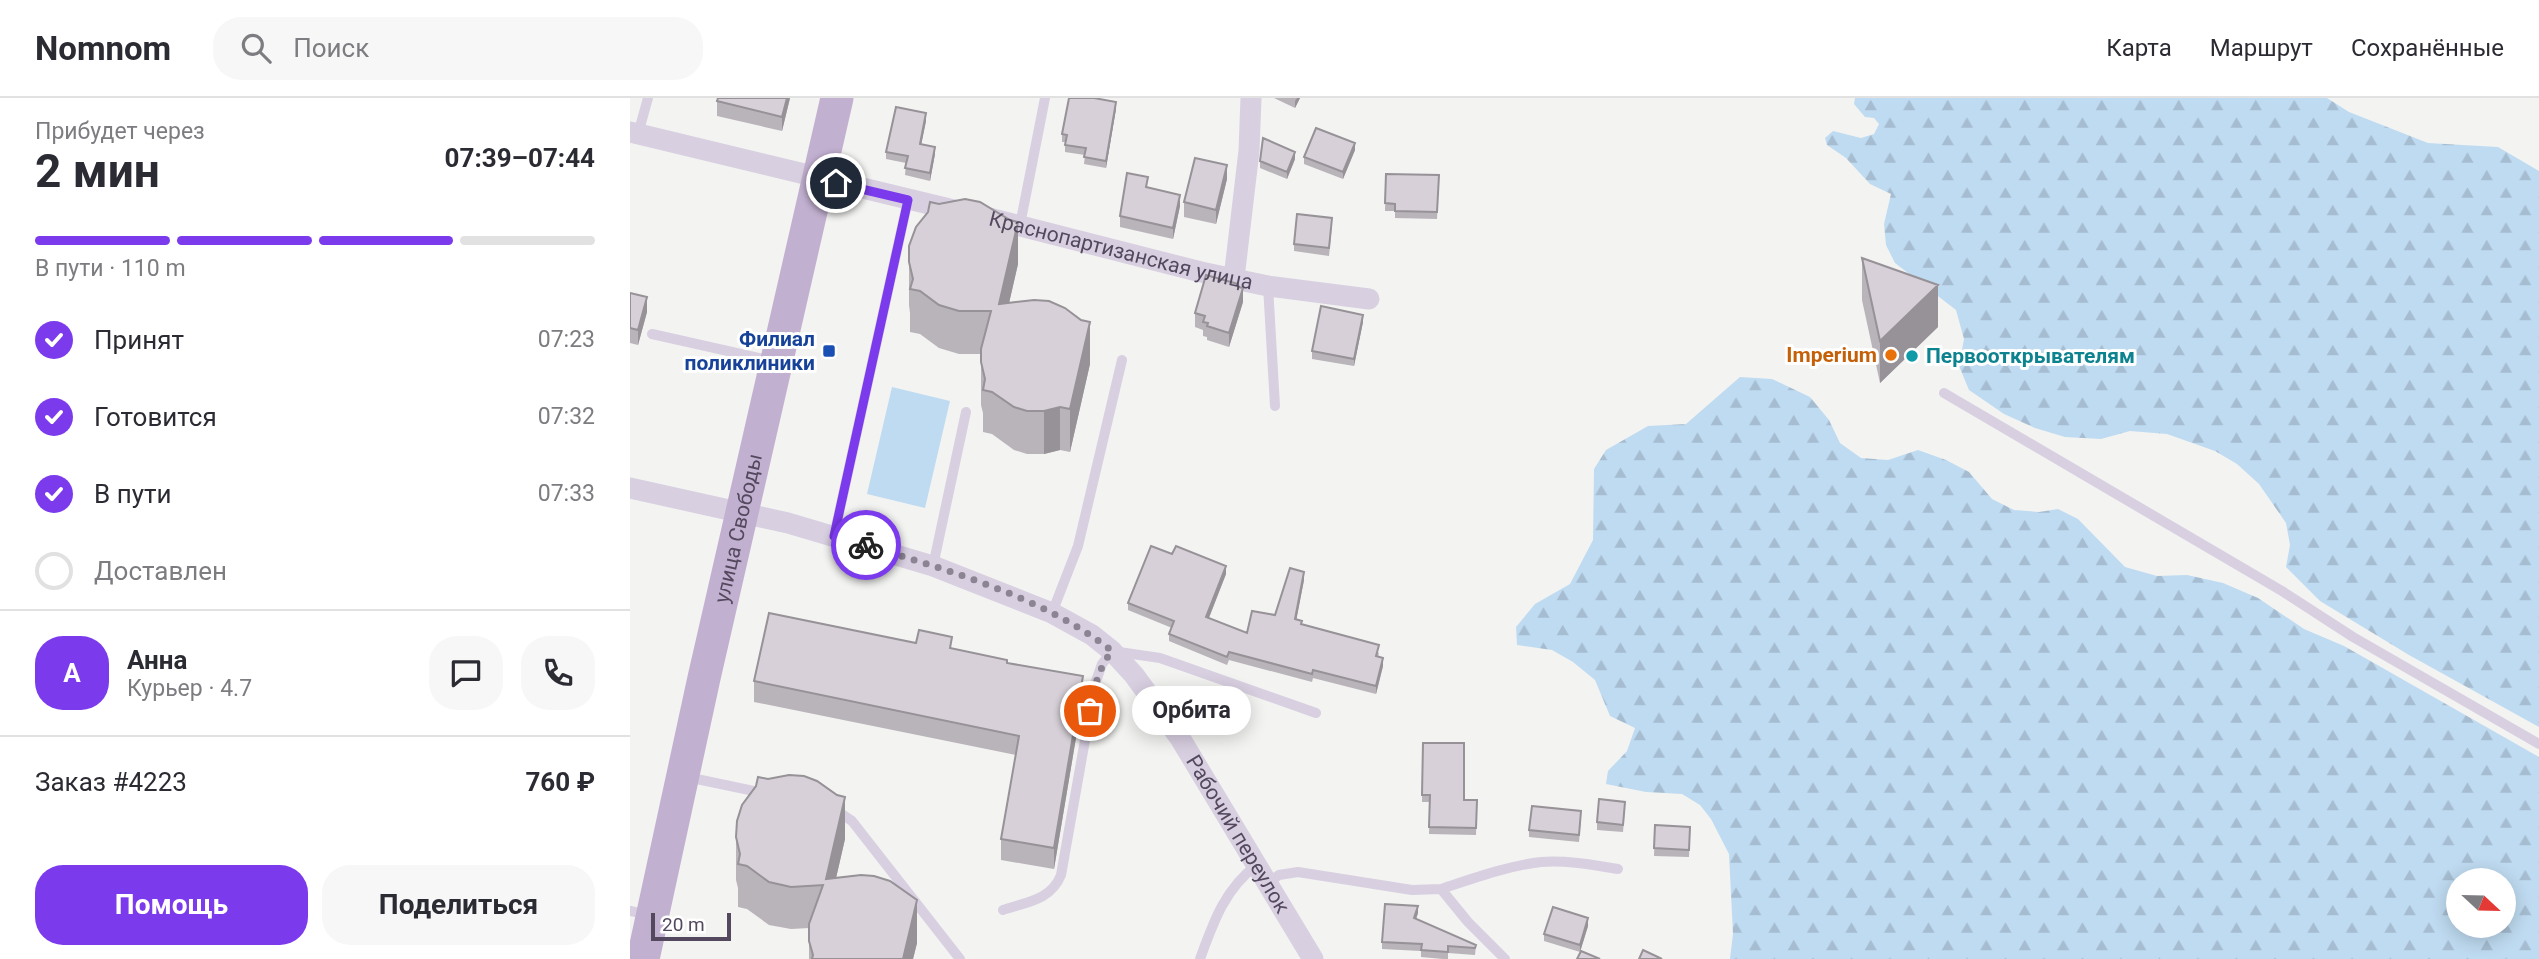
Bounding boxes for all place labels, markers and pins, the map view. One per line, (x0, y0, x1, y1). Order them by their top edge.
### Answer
pin (806, 153, 866, 213)
place label: Филиал поликлиники (684, 327, 815, 375)
marker: Филиал поликлиники (821, 343, 837, 359)
place label: Imperium (1786, 343, 1877, 367)
place label: Первооткрывателям (1926, 344, 2135, 368)
marker: Imperium (1883, 347, 1899, 363)
marker: Первооткрывателям (1904, 348, 1920, 364)
pin (1060, 681, 1120, 741)
callout: Орбита (1132, 686, 1251, 736)

